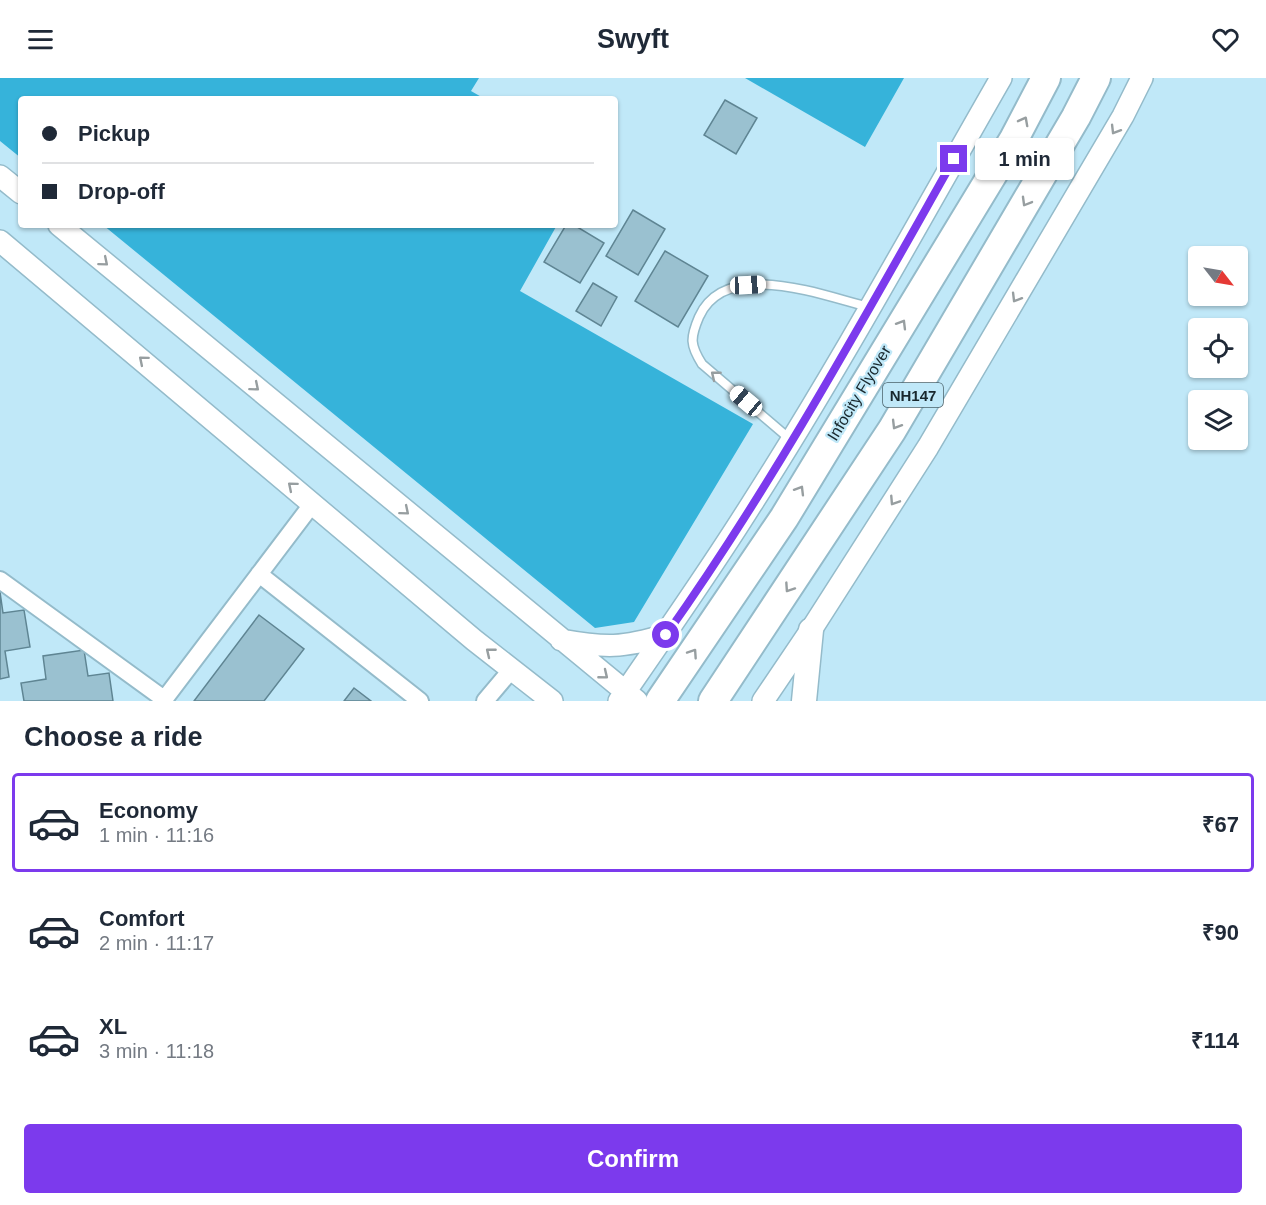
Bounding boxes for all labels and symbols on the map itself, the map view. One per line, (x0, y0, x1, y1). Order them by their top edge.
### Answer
one-way arrow (1017, 116, 1028, 127)
one-way arrow (1111, 124, 1122, 134)
callout: 1 min (975, 138, 1074, 180)
route end (940, 145, 967, 172)
one-way arrow (1022, 196, 1033, 206)
north arrow (1188, 246, 1248, 306)
one-way arrow (97, 255, 108, 266)
car (730, 275, 766, 295)
one-way arrow (1012, 292, 1023, 302)
one-way arrow (894, 320, 906, 330)
street label: Infocity Flyover (824, 342, 894, 443)
one-way arrow (138, 357, 149, 368)
one-way arrow (711, 371, 722, 382)
one-way arrow (248, 379, 259, 390)
car (726, 383, 766, 419)
road number: NH147 (883, 383, 943, 407)
one-way arrow (891, 419, 903, 429)
one-way arrow (288, 482, 299, 493)
one-way arrow (793, 486, 805, 496)
one-way arrow (890, 494, 901, 505)
one-way arrow (398, 503, 409, 514)
one-way arrow (785, 581, 796, 592)
route start (652, 621, 679, 648)
one-way arrow (485, 648, 496, 659)
one-way arrow (686, 649, 697, 660)
one-way arrow (597, 668, 608, 679)

